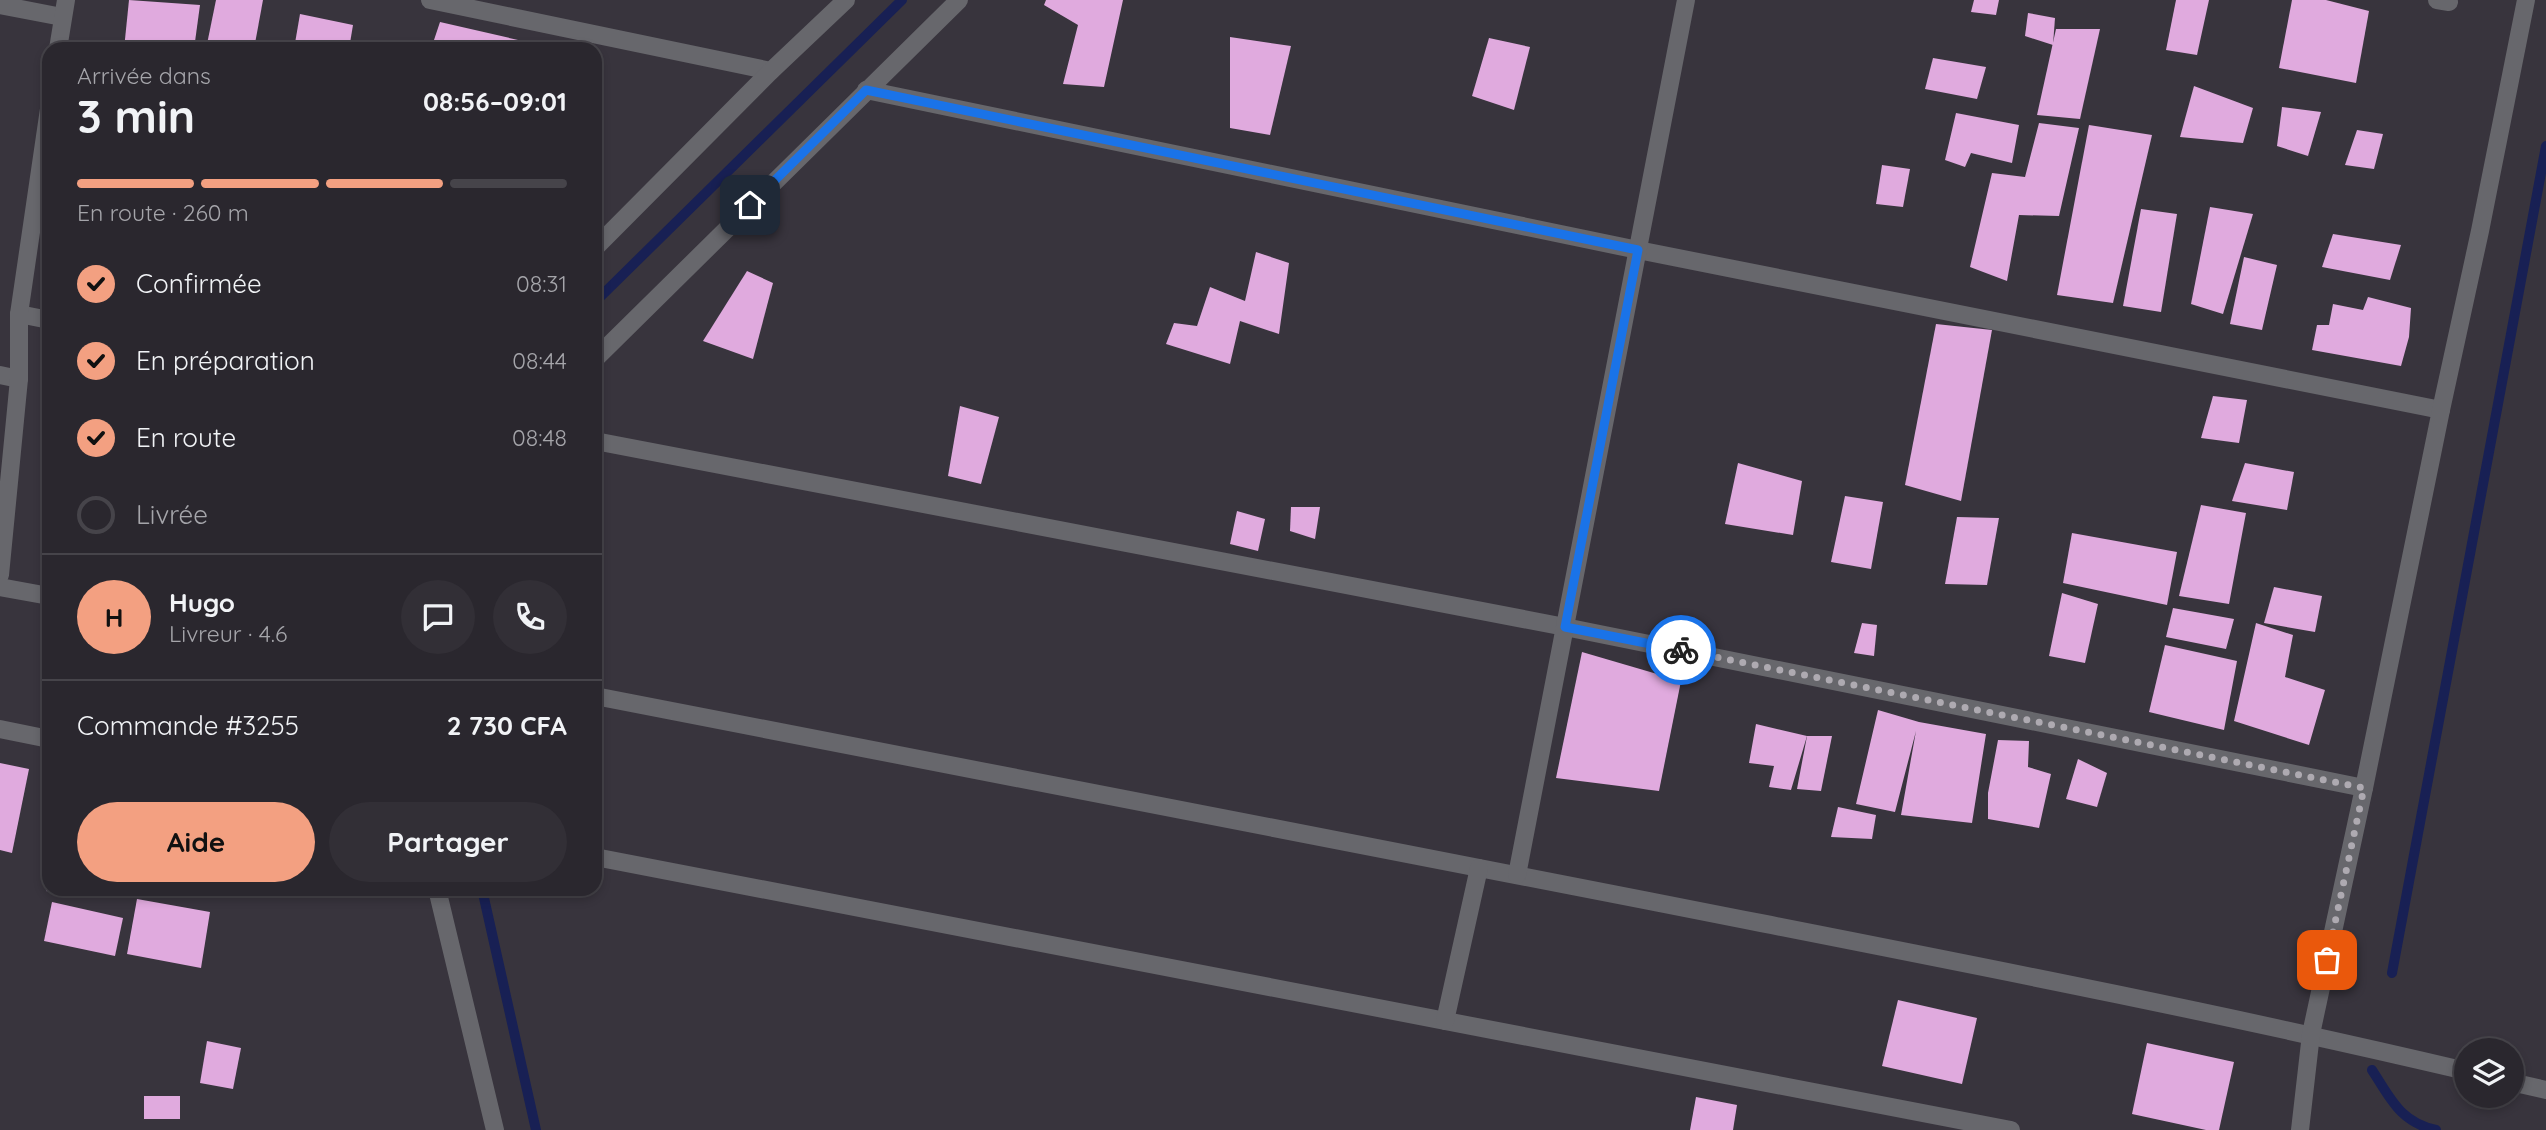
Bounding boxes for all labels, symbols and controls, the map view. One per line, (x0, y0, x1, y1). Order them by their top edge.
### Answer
text: Arrivée dans (77, 61, 211, 90)
text: 08:56–09:01 (423, 85, 567, 118)
text: 3 min (77, 87, 195, 145)
pin (720, 175, 780, 235)
icon: home (731, 186, 769, 224)
text: En route · 260 m (77, 198, 249, 227)
icon: check (77, 265, 115, 303)
text: Confirmée (136, 267, 262, 300)
text: 08:31 (516, 269, 567, 298)
icon: check (77, 342, 115, 380)
text: En préparation (136, 344, 315, 377)
text: 08:44 (512, 346, 567, 375)
icon: check (77, 419, 115, 457)
text: En route (136, 421, 236, 454)
text: 08:48 (512, 423, 567, 452)
text: Livrée (136, 498, 208, 531)
button: chat (401, 580, 475, 654)
button: phone (493, 580, 567, 654)
text: Hugo (169, 586, 235, 619)
text: H (105, 601, 123, 634)
courier (1646, 615, 1716, 685)
text: Livreur · 4.6 (169, 619, 287, 648)
icon: bike (1662, 631, 1700, 669)
text: Commande #3255 (77, 709, 299, 742)
text: 2 730 CFA (447, 709, 567, 742)
button: Aide (77, 802, 315, 882)
button: Partager (329, 802, 567, 882)
pin (2297, 930, 2357, 990)
icon: bag (2308, 941, 2346, 979)
map controls (2454, 1038, 2524, 1108)
button: layers (2454, 1038, 2524, 1108)

